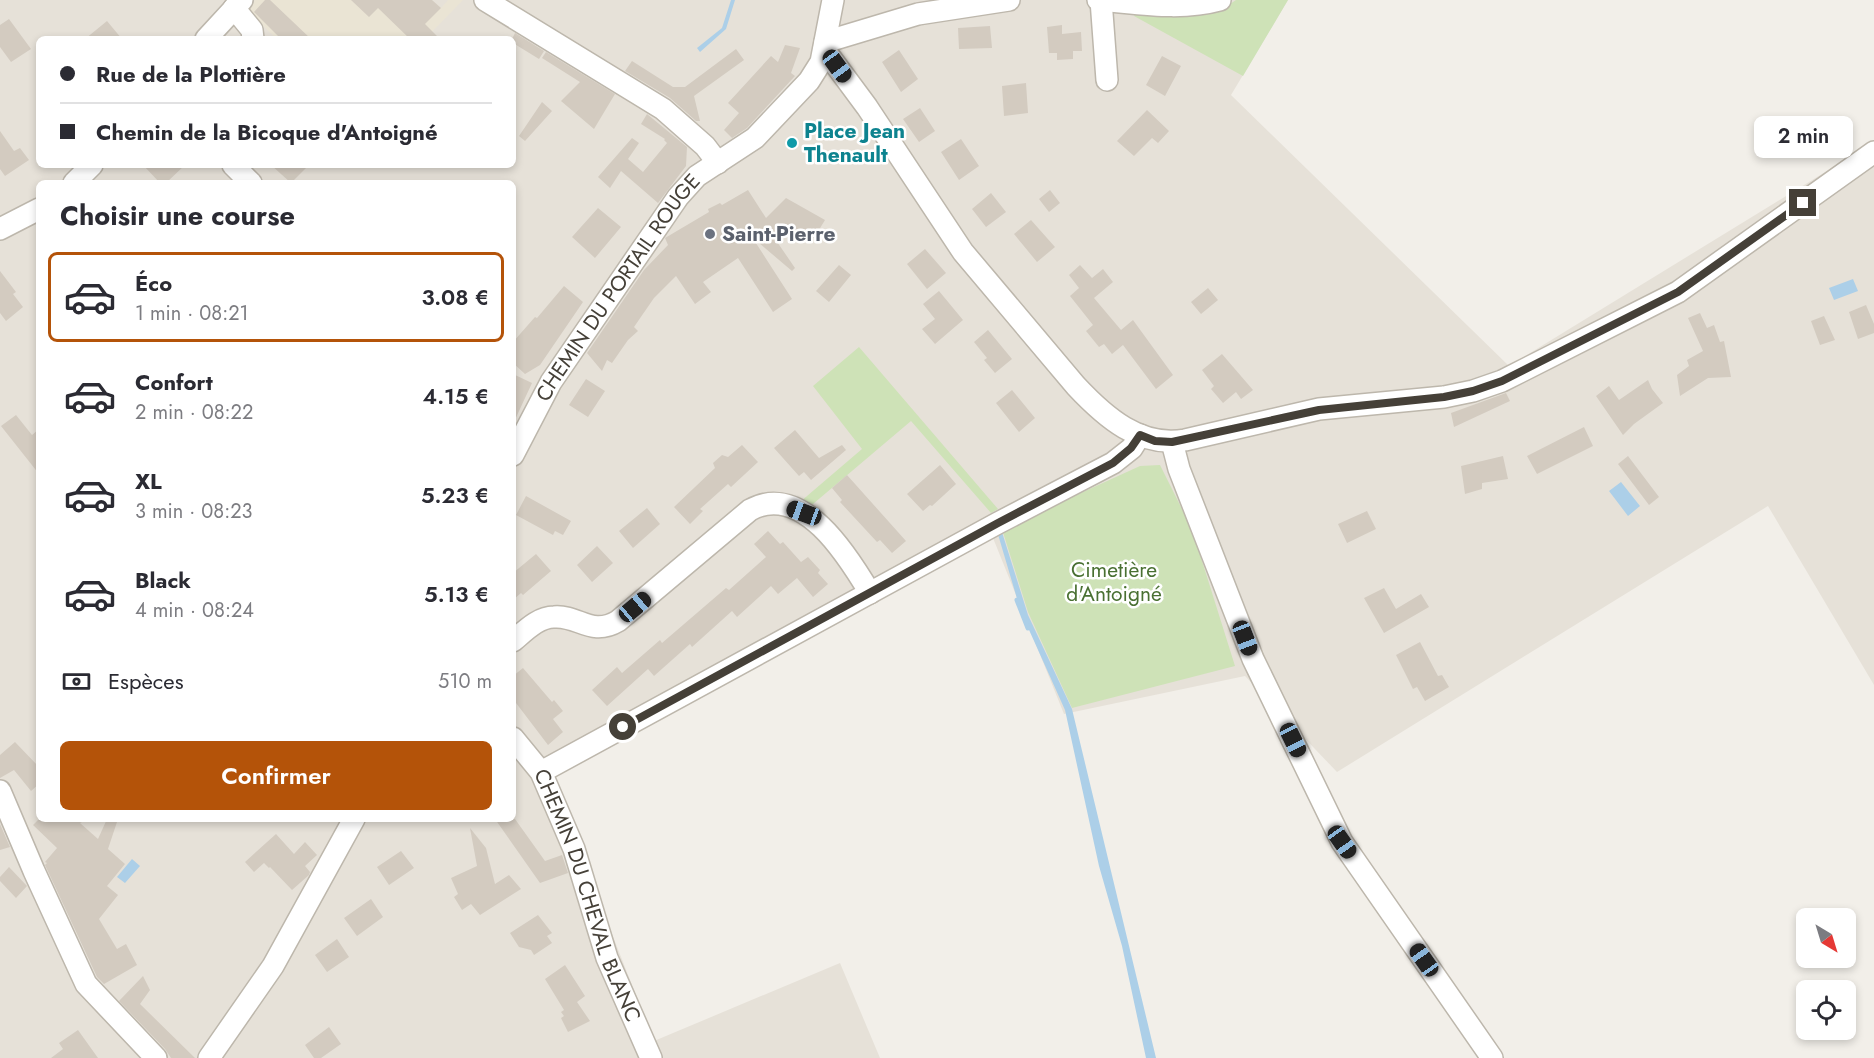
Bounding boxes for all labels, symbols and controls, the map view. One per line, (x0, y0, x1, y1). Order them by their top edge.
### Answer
car (819, 46, 855, 86)
text: Rue de la Plottière (96, 58, 286, 90)
text: Chemin de la Bicoque d'Antoigné (96, 116, 438, 148)
place label: Place Jean Thenault (804, 116, 905, 170)
callout: 2 min (1754, 116, 1852, 158)
text: 2 min (1778, 122, 1829, 151)
marker: Place Jean Thenault (785, 136, 799, 150)
street label: CHEMIN DU PORTAIL ROUGE (529, 167, 707, 407)
route end (1789, 189, 1816, 216)
text: Choisir une course (60, 196, 295, 235)
place label: Saint-Pierre (722, 219, 836, 249)
marker: Saint-Pierre (703, 227, 717, 241)
text: Éco (135, 267, 172, 299)
icon: car (63, 270, 117, 324)
text: 3.08 € (421, 281, 489, 313)
text: 1 min · 08:21 (135, 299, 249, 328)
text: Confort (135, 366, 213, 398)
icon: car (63, 369, 117, 423)
text: 4.15 € (423, 380, 489, 412)
text: 2 min · 08:22 (135, 398, 253, 427)
text: XL (135, 465, 162, 497)
icon: car (63, 468, 117, 522)
text: 5.23 € (421, 479, 489, 511)
text: 3 min · 08:23 (135, 497, 252, 526)
car (784, 498, 824, 528)
park label: Cimetière d'Antoigné (1066, 555, 1162, 609)
text: Black (135, 564, 191, 596)
icon: car (63, 567, 117, 621)
text: 5.13 € (424, 578, 489, 610)
car (615, 589, 655, 625)
text: 4 min · 08:24 (135, 596, 254, 625)
car (1230, 618, 1260, 658)
icon: cash (60, 665, 93, 698)
text: Espèces (108, 665, 184, 697)
text: 510 m (438, 667, 492, 696)
route start (609, 713, 636, 740)
car (1277, 720, 1309, 760)
button: Confirmer (60, 741, 492, 810)
street label: CHEMIN DU CHEVAL BLANC (526, 764, 648, 1027)
car (1324, 822, 1360, 862)
north arrow (1796, 908, 1856, 968)
map controls (1796, 908, 1856, 1040)
car (1406, 940, 1442, 980)
button: locate (1796, 980, 1856, 1040)

